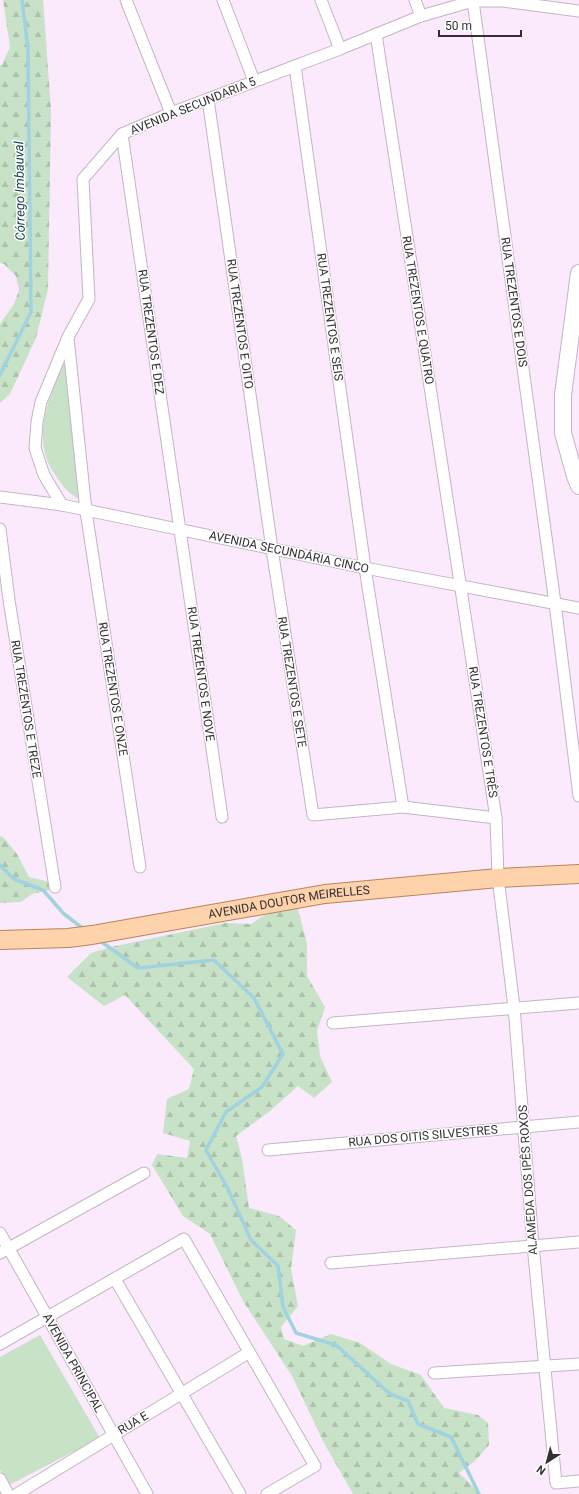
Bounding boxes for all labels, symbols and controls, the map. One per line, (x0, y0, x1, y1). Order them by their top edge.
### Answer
scale bar (439, 12, 521, 38)
text: 50 m (445, 19, 472, 33)
street label: AVENIDA SECUNDARIA 5 (128, 74, 258, 138)
water label: Córrego Imbauval (11, 140, 28, 241)
street label: RUA TREZENTOS E QUATRO (399, 235, 437, 385)
street label: RUA TREZENTOS E DOIS (498, 236, 530, 368)
street label: RUA TREZENTOS E SEIS (314, 252, 346, 382)
street label: RUA TREZENTOS E OITO (224, 258, 256, 390)
street label: RUA TREZENTOS E DEZ (135, 268, 167, 396)
street label: AVENIDA SECUNDÁRIA CINCO (208, 527, 370, 576)
street label: RUA TREZENTOS E NOVE (185, 606, 217, 742)
street label: RUA TREZENTOS E SETE (275, 615, 309, 749)
street label: RUA TREZENTOS E ONZE (95, 621, 131, 757)
street label: RUA TREZENTOS E TREZE (8, 639, 44, 779)
street label: RUA TREZENTOS E TRÊS (466, 665, 501, 799)
street label: AVENIDA DOUTOR MEIRELLES (207, 883, 370, 921)
street label: ALAMEDA DOS IPÊS ROXOS (515, 1105, 540, 1256)
street label: RUA DOS OITIS SILVESTRES (348, 1122, 498, 1150)
street label: AVENIDA PRINCIPAL (40, 1311, 106, 1415)
street label: RUA E (115, 1408, 151, 1437)
north arrow (527, 1442, 567, 1482)
text: N (534, 1462, 548, 1477)

